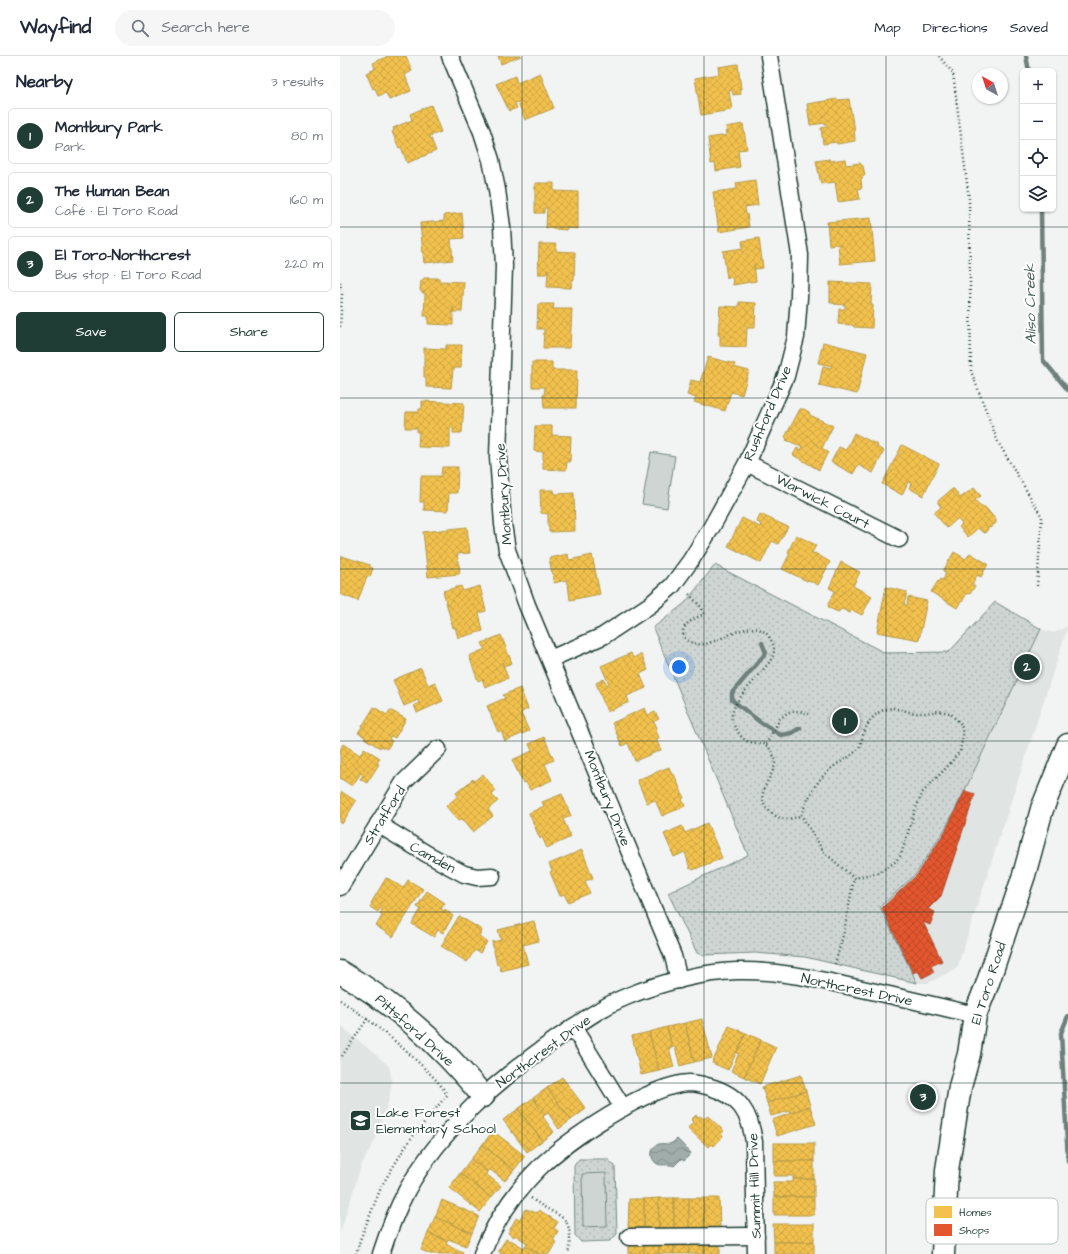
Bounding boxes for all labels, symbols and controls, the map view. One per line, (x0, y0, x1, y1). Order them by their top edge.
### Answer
search box (115, 10, 395, 46)
text: Wayfind (20, 14, 91, 41)
icon: search (129, 17, 151, 39)
text: Search here (161, 17, 250, 38)
text: Map (874, 18, 901, 38)
text: Directions (923, 18, 988, 38)
text: Saved (1010, 18, 1048, 38)
north arrow (972, 68, 1008, 104)
map controls (1020, 68, 1056, 212)
button: + (1020, 68, 1056, 104)
text: Nearby (16, 70, 73, 94)
text: 3 results (271, 73, 324, 91)
button: − (1020, 104, 1056, 140)
text: Montbury Park (55, 117, 163, 138)
text: 1 (29, 127, 31, 145)
text: 80 m (291, 127, 323, 145)
text: Park (55, 138, 85, 156)
button: locate (1020, 140, 1056, 176)
button: layers (1020, 176, 1056, 212)
text: The Human Bean (55, 181, 169, 202)
text: 2 (26, 191, 34, 209)
text: 160 m (290, 191, 323, 209)
text: Café · El Toro Road (55, 202, 178, 220)
text: El Toro-Northcrest (55, 245, 190, 266)
text: 3 (27, 255, 33, 273)
text: 220 m (285, 255, 323, 273)
water label: Aliso Creek (1019, 263, 1042, 344)
text: Bus stop · El Toro Road (55, 266, 201, 284)
button: Save (16, 312, 166, 352)
button: Share (174, 312, 324, 352)
street label: Rushford Drive (739, 362, 797, 464)
street label: Montbury Drive (490, 442, 518, 545)
street label: Warwick Court (772, 470, 873, 534)
pin: 2 (1014, 652, 1040, 682)
your location (669, 657, 689, 677)
pin: 1 (832, 706, 858, 736)
street label: Montbury Drive (579, 747, 636, 850)
street label: Stratford (359, 782, 411, 849)
street label: Camden (406, 837, 459, 879)
street label: El Toro Road (966, 939, 1012, 1027)
street label: Northcrest Drive (799, 968, 915, 1012)
street label: Pittsford Drive (371, 990, 458, 1072)
street label: Northcrest Drive (492, 1010, 596, 1093)
pin: 3 (910, 1082, 936, 1112)
place label: Lake Forest Elementary School (376, 1103, 496, 1139)
school or university icon: Lake Forest Elementary School (348, 1107, 374, 1133)
street label: Summit Hill Drive (743, 1132, 767, 1239)
legend (926, 1198, 1058, 1244)
text: Homes (959, 1205, 992, 1220)
text: Shops (959, 1223, 990, 1238)

